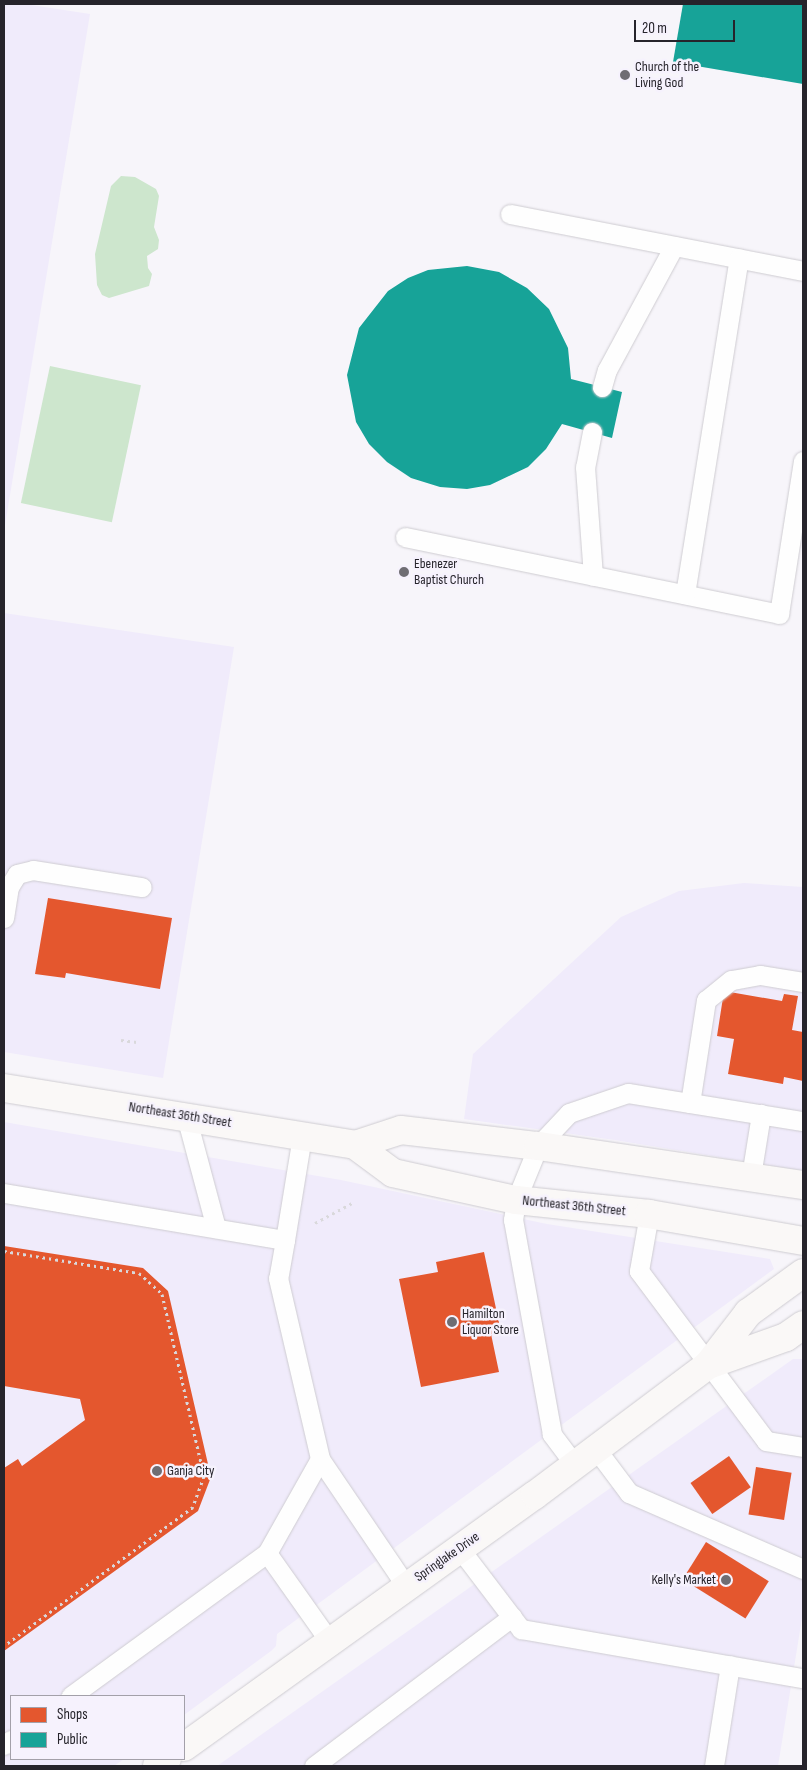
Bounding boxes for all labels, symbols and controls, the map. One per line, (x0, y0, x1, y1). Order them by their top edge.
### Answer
scale bar (637, 10, 738, 42)
text: 20 m (642, 19, 667, 38)
place label: Church of the Living God (635, 59, 699, 92)
marker: Church of the Living God (619, 69, 631, 81)
place label: Ebenezer Baptist Church (414, 556, 484, 588)
marker: Ebenezer Baptist Church (398, 566, 410, 578)
street label: Northeast 36th Street (127, 1099, 233, 1131)
street label: Northeast 36th Street (521, 1192, 627, 1220)
place label: Hamilton Liquor Store (462, 1306, 519, 1338)
marker: Hamilton Liquor Store (446, 1316, 458, 1328)
place label: Ganja City (167, 1463, 215, 1479)
marker: Ganja City (151, 1465, 163, 1477)
street label: Springlake Drive (411, 1528, 483, 1586)
place label: Kelly's Market (652, 1572, 716, 1588)
marker: Kelly's Market (720, 1574, 732, 1586)
legend (10, 1695, 185, 1760)
text: Shops (57, 1705, 88, 1724)
text: Public (57, 1730, 88, 1749)

